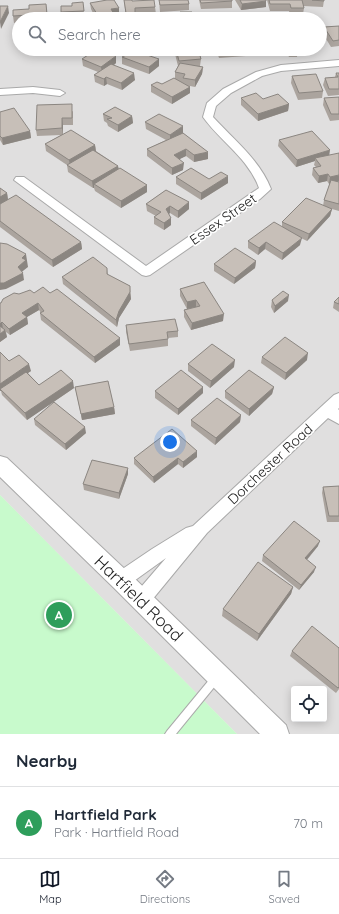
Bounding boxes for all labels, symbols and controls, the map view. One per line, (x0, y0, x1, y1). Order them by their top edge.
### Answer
search box (12, 12, 327, 56)
icon: search (26, 23, 48, 45)
text: Search here (58, 25, 141, 44)
street label: Essex Street (186, 189, 260, 249)
street label: Dorchester Road (224, 420, 316, 508)
your location (160, 432, 180, 452)
street label: Hartfield Road (90, 550, 188, 646)
pin: A (46, 600, 72, 630)
map controls (291, 686, 327, 722)
button: locate (291, 686, 327, 722)
text: Nearby (16, 750, 77, 771)
text: Hartfield Park (54, 805, 157, 824)
text: A (25, 815, 33, 831)
text: 70 m (293, 815, 323, 831)
text: Park · Hartfield Road (54, 824, 179, 840)
tab: Map (39, 868, 62, 906)
tab: Directions (140, 868, 190, 906)
tab: Saved (268, 868, 300, 906)

